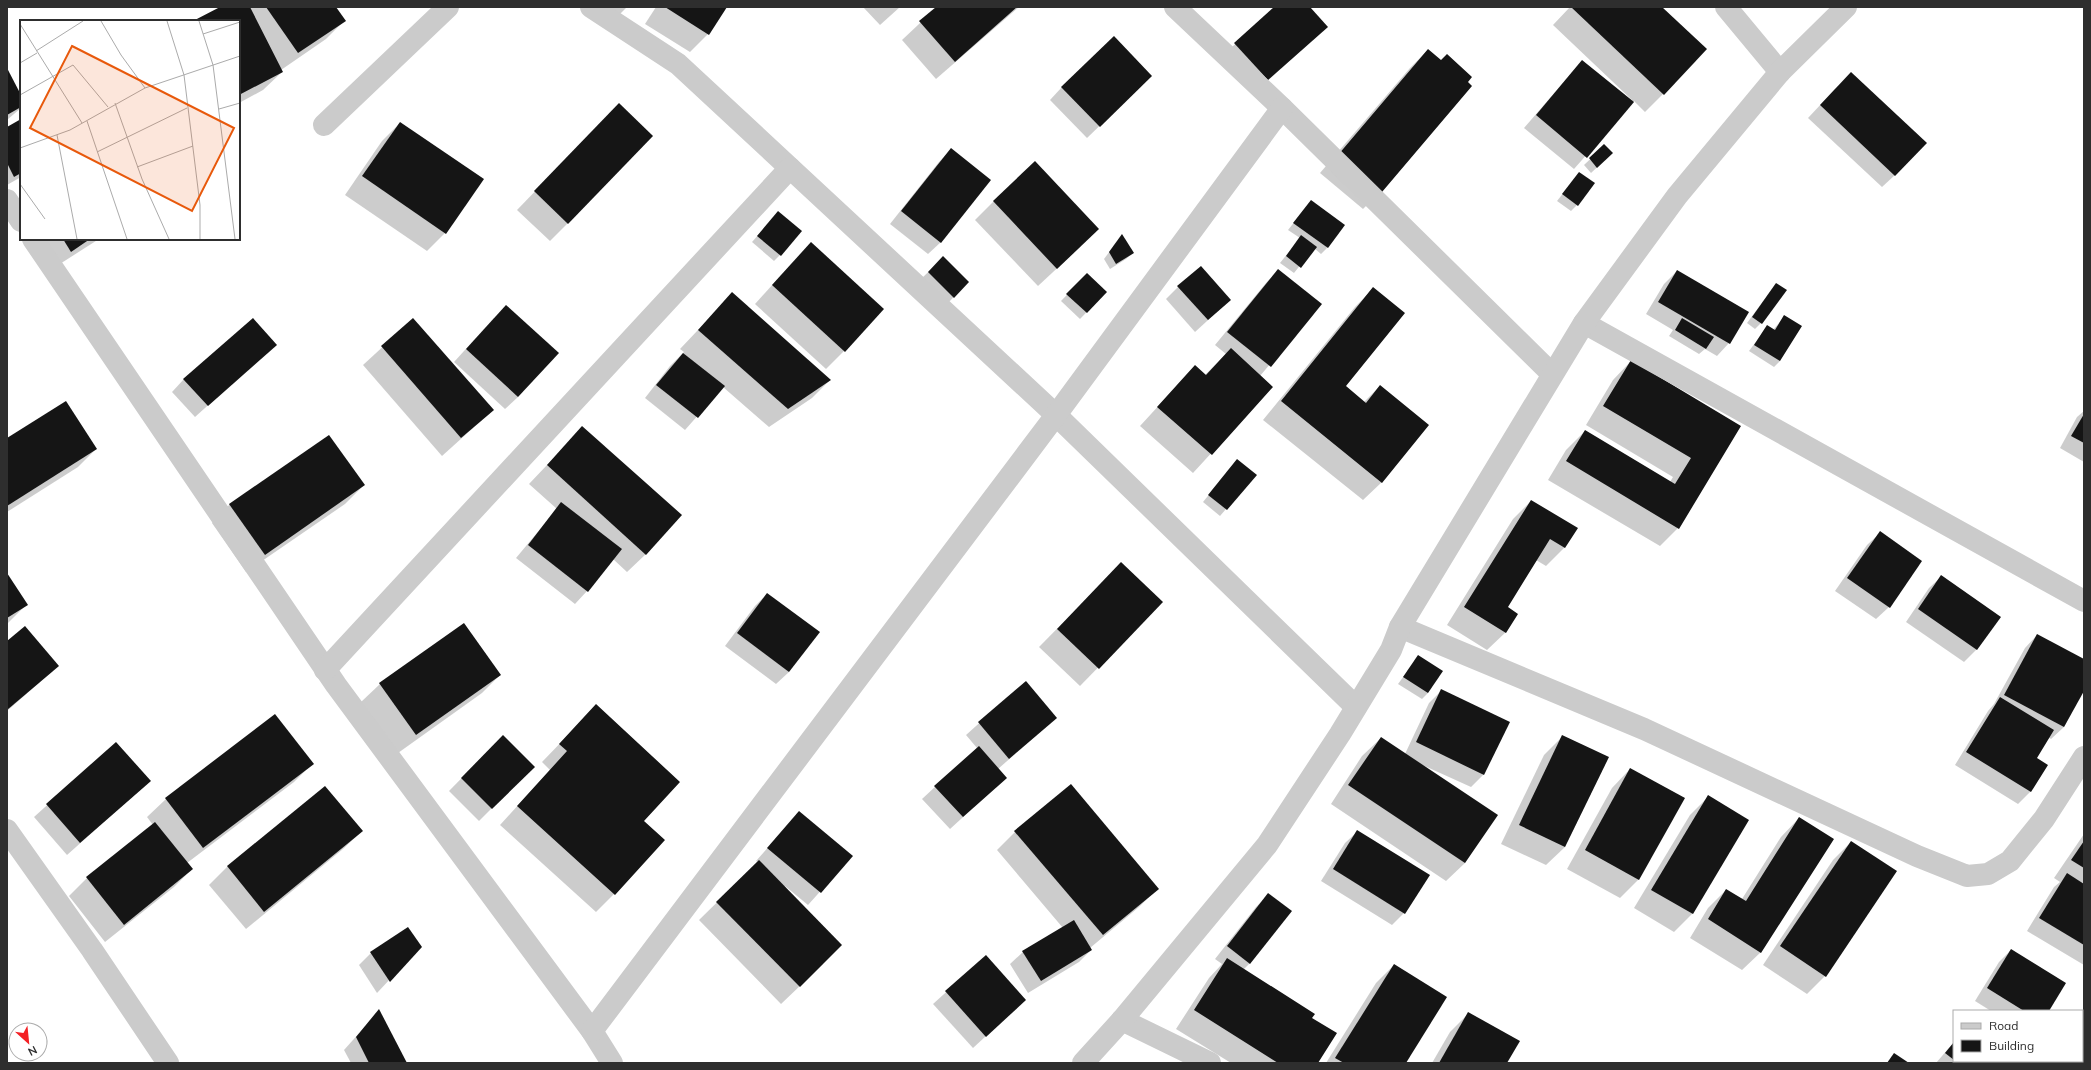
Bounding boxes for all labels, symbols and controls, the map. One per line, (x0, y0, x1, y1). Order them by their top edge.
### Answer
inset map (20, 20, 240, 240)
legend (1953, 1010, 2083, 1062)
text: Road (1989, 1018, 2018, 1033)
north arrow (8, 1022, 48, 1062)
text: Building (1989, 1038, 2034, 1053)
text: N (26, 1043, 39, 1059)

